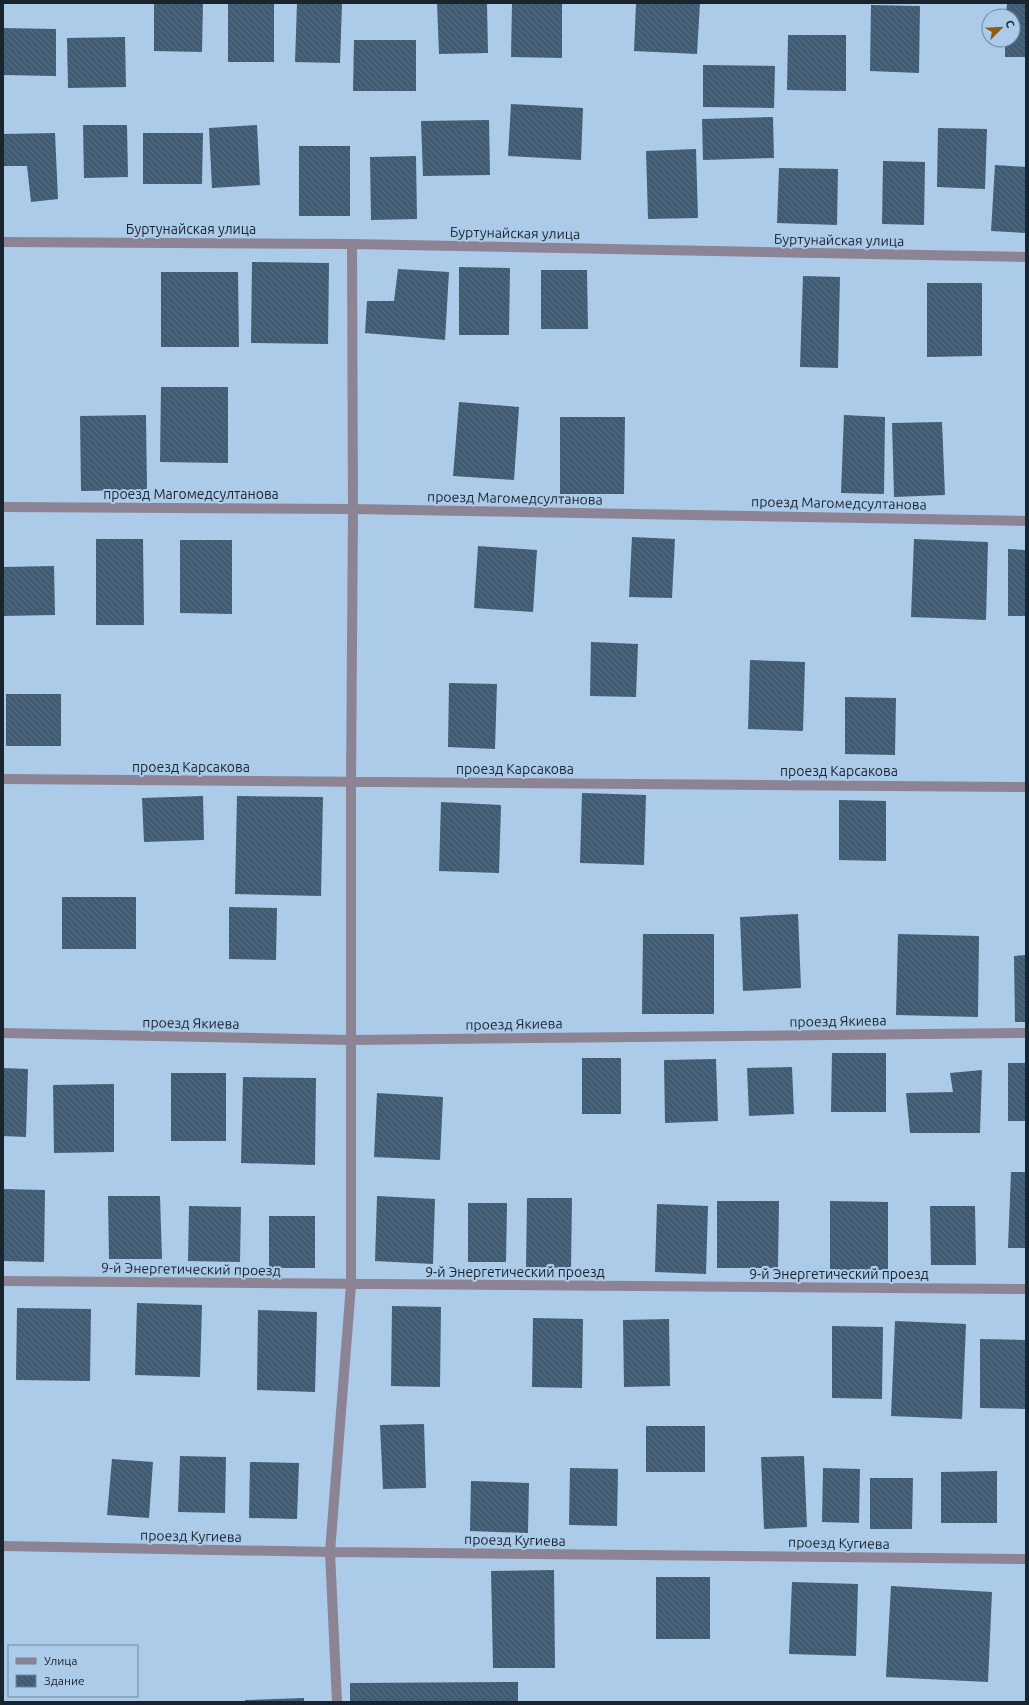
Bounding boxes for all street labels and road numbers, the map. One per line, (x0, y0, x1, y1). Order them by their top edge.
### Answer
street label: Буртунайская улица (126, 221, 256, 237)
street label: Буртунайская улица (450, 224, 580, 242)
street label: Буртунайская улица (774, 231, 904, 249)
street label: проезд Магомедсултанова (103, 486, 279, 502)
street label: проезд Магомедсултанова (427, 488, 603, 508)
street label: проезд Магомедсултанова (751, 493, 927, 513)
street label: проезд Карсакова (132, 759, 250, 775)
street label: проезд Карсакова (456, 761, 574, 777)
street label: проезд Карсакова (780, 763, 898, 779)
street label: проезд Якиева (789, 1012, 887, 1030)
street label: проезд Якиева (142, 1014, 240, 1032)
street label: проезд Якиева (465, 1015, 563, 1033)
street label: 9-й Энергетический проезд (101, 1259, 281, 1279)
street label: 9-й Энергетический проезд (425, 1264, 605, 1280)
street label: 9-й Энергетический проезд (749, 1266, 929, 1282)
street label: проезд Кугиева (140, 1527, 242, 1545)
street label: проезд Кугиева (464, 1531, 566, 1549)
street label: проезд Кугиева (788, 1534, 890, 1552)

